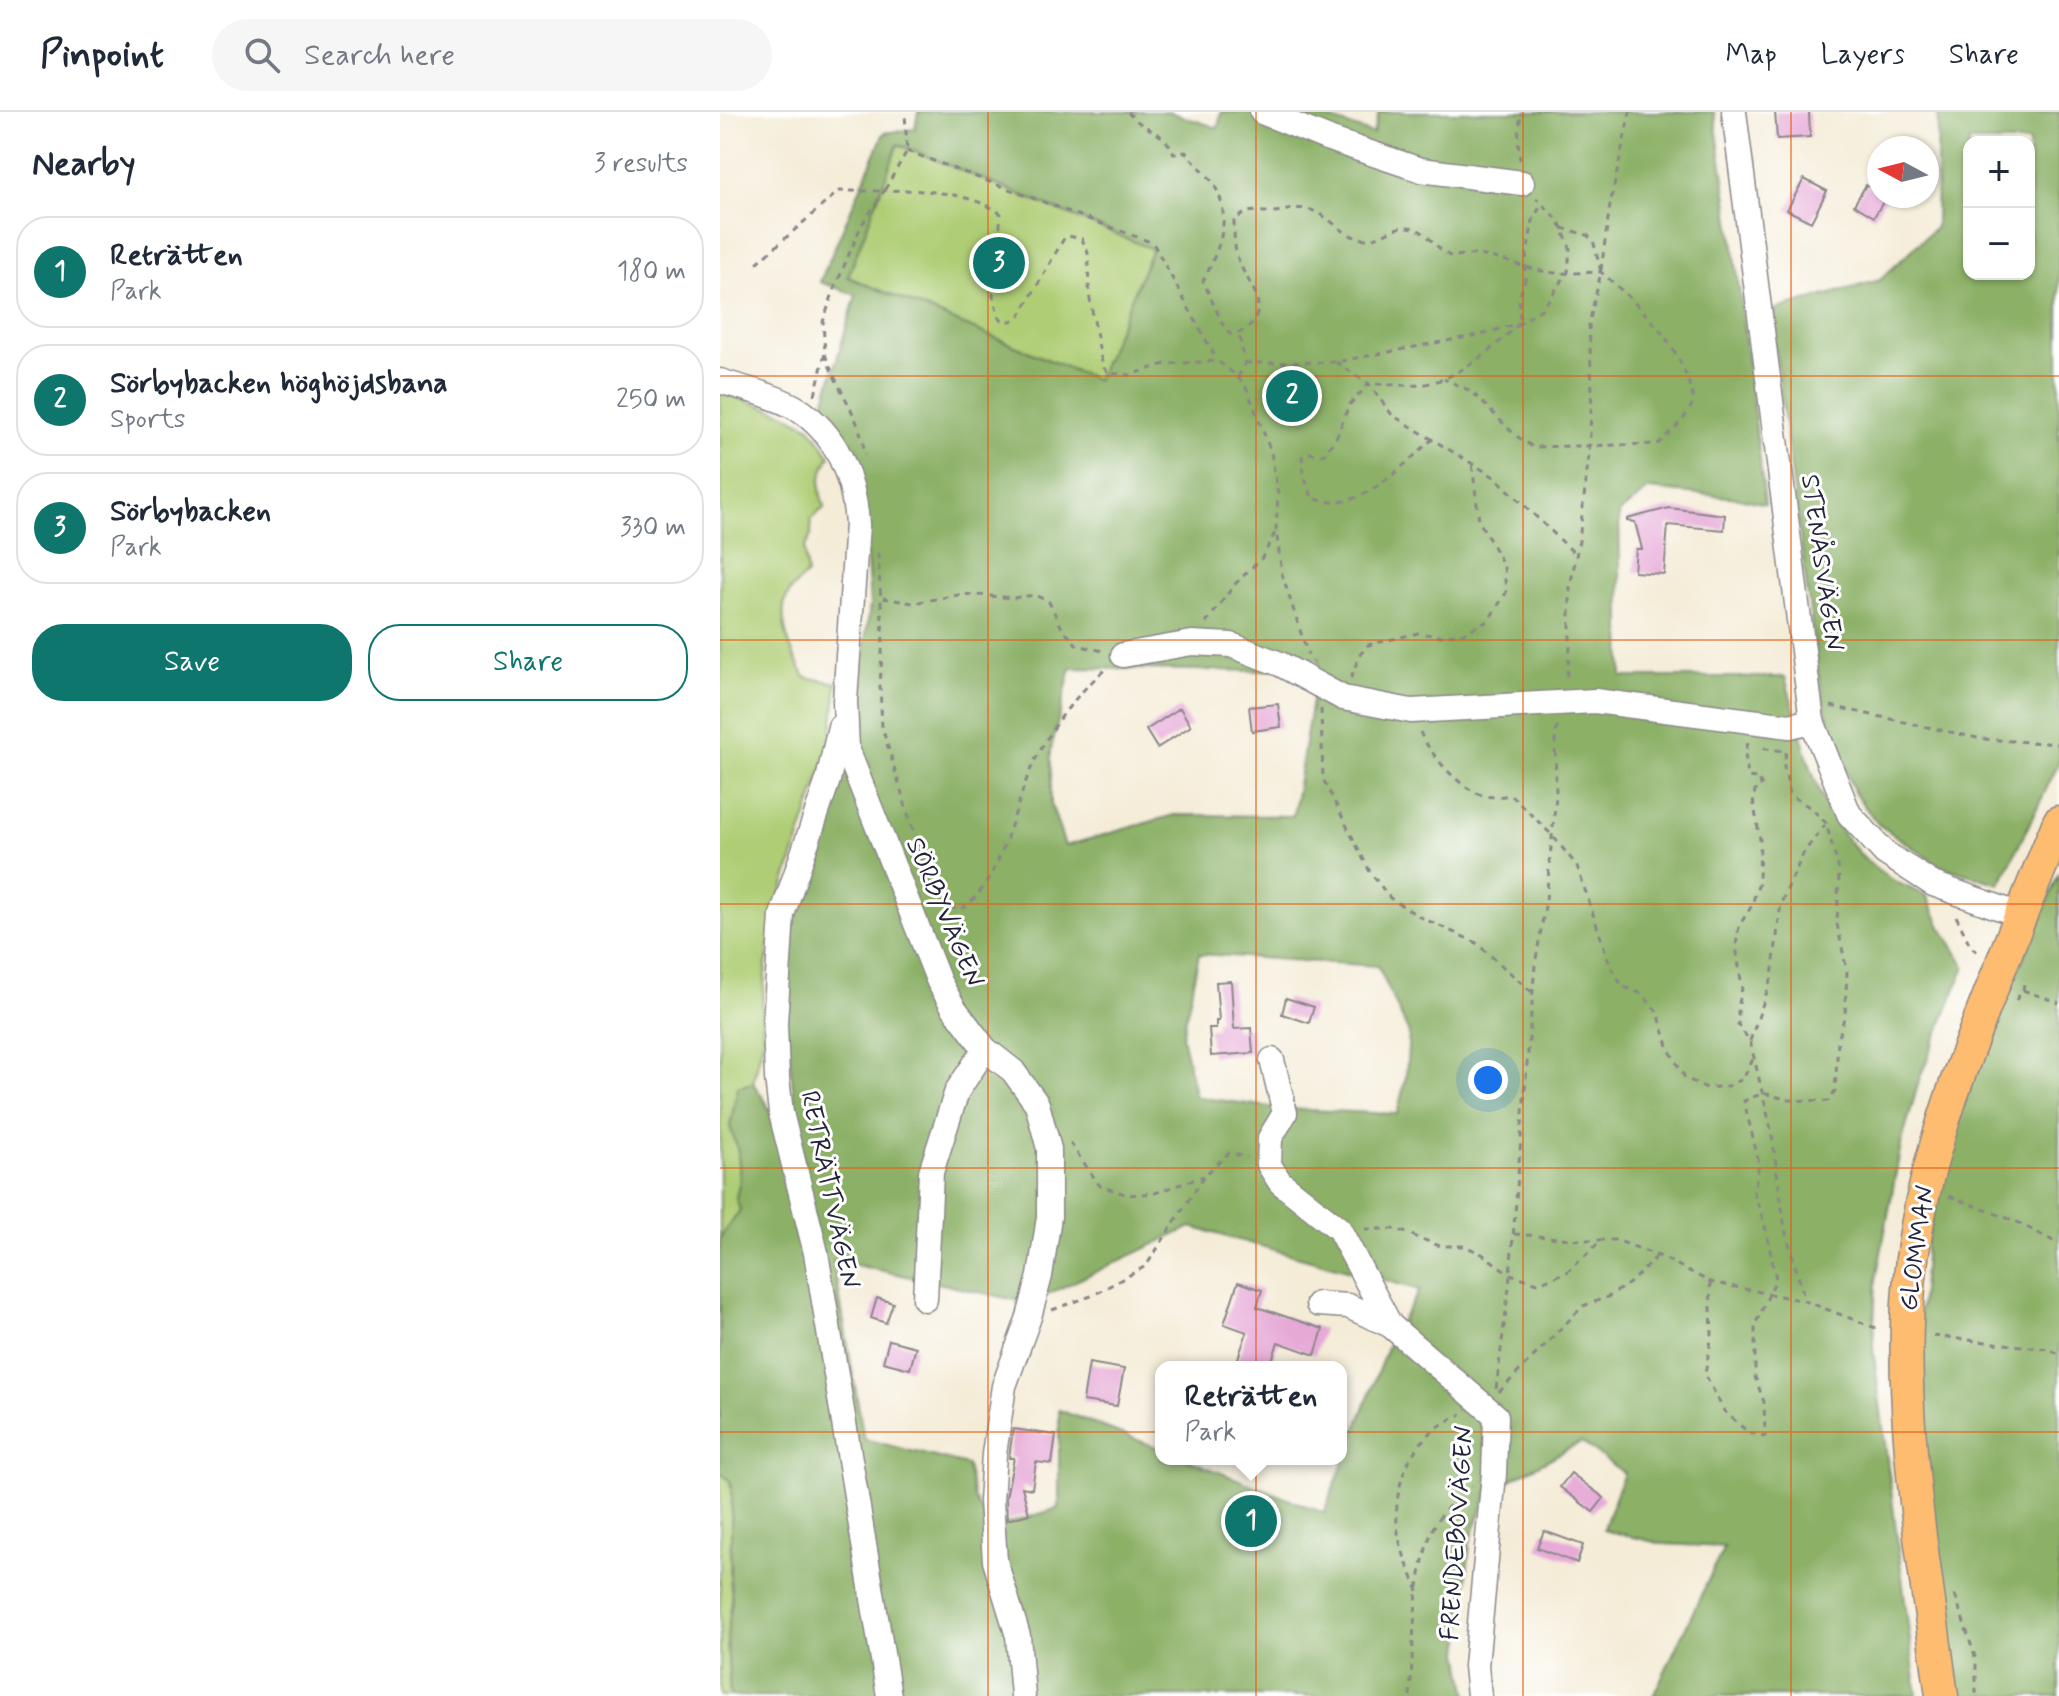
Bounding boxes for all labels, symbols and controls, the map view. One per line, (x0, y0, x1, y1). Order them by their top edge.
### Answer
search box (212, 19, 772, 91)
text: Pinpoint (40, 31, 164, 80)
icon: search (240, 33, 284, 77)
text: Search here (304, 36, 455, 75)
text: Map (1726, 37, 1777, 74)
text: Layers (1821, 37, 1905, 74)
text: Share (1949, 37, 2019, 74)
north arrow (1867, 136, 1939, 208)
map controls (1963, 136, 2035, 280)
button: + (1963, 136, 2035, 208)
text: Nearby (32, 142, 136, 187)
text: 3 results (594, 147, 688, 181)
button: − (1963, 208, 2035, 280)
pin: 3 (973, 233, 1025, 293)
text: Reträtten (110, 236, 243, 275)
text: 1 (54, 255, 66, 289)
text: 180 m (617, 255, 686, 289)
text: Park (110, 275, 162, 309)
text: Sörbybacken höghöjdsbana (110, 364, 448, 403)
pin: 2 (1266, 366, 1318, 426)
text: 2 (54, 383, 66, 417)
text: 250 m (616, 383, 686, 417)
text: Sports (110, 403, 185, 437)
street label: STENÅSVÄGEN (1792, 472, 1851, 654)
text: Sörbybacken (110, 492, 271, 531)
text: 3 (54, 511, 66, 545)
text: 330 m (620, 511, 686, 545)
text: Park (110, 531, 162, 565)
button: Save (32, 624, 352, 701)
button: Share (368, 624, 688, 701)
street label: SÖRBYVÄGEN (897, 833, 991, 993)
your location (1468, 1060, 1508, 1100)
street label: RETRÄTTVÄGEN (791, 1088, 867, 1292)
street label: GLOMMAN (1892, 1183, 1944, 1313)
popup (1155, 1361, 1347, 1465)
text: Reträtten (1185, 1377, 1318, 1416)
text: Park (1185, 1416, 1236, 1450)
street label: FRENDEBOVÄGEN (1434, 1424, 1482, 1642)
pin: 1 (1225, 1491, 1277, 1551)

